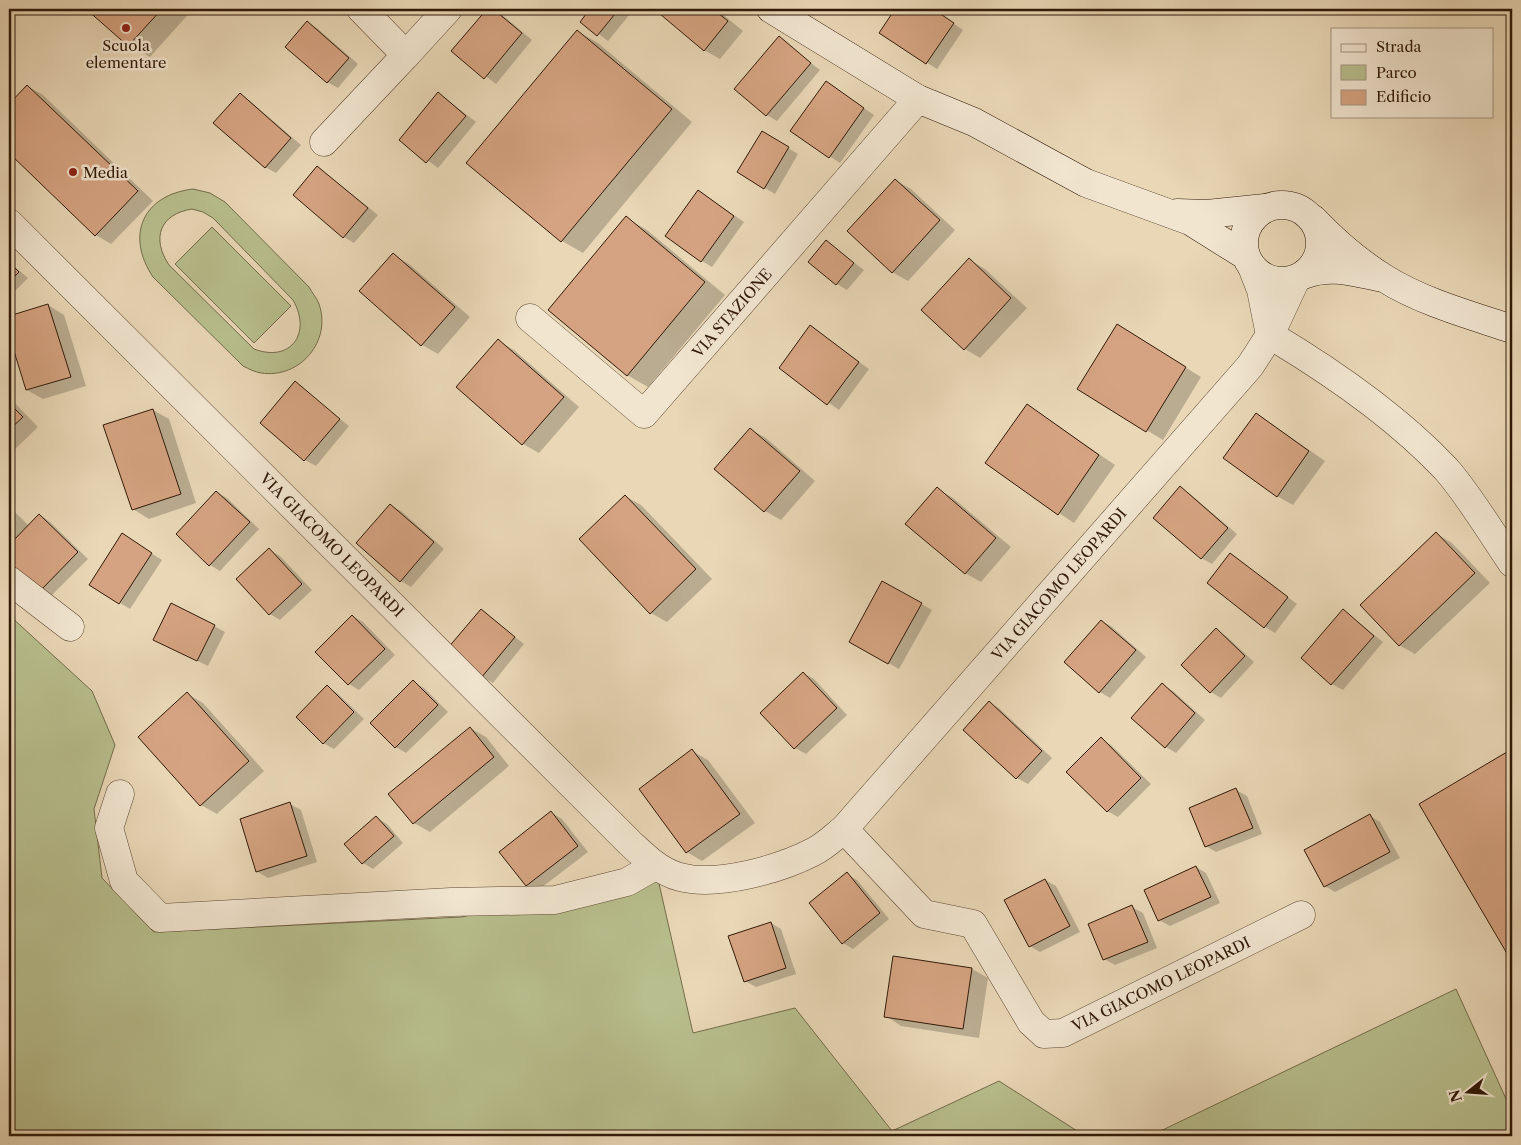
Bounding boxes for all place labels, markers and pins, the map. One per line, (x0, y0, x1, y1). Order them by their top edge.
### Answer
marker: Scuola elementare (120, 22, 132, 34)
place label: Scuola elementare (86, 36, 166, 72)
place label: Media (83, 163, 128, 182)
marker: Media (67, 166, 79, 178)

